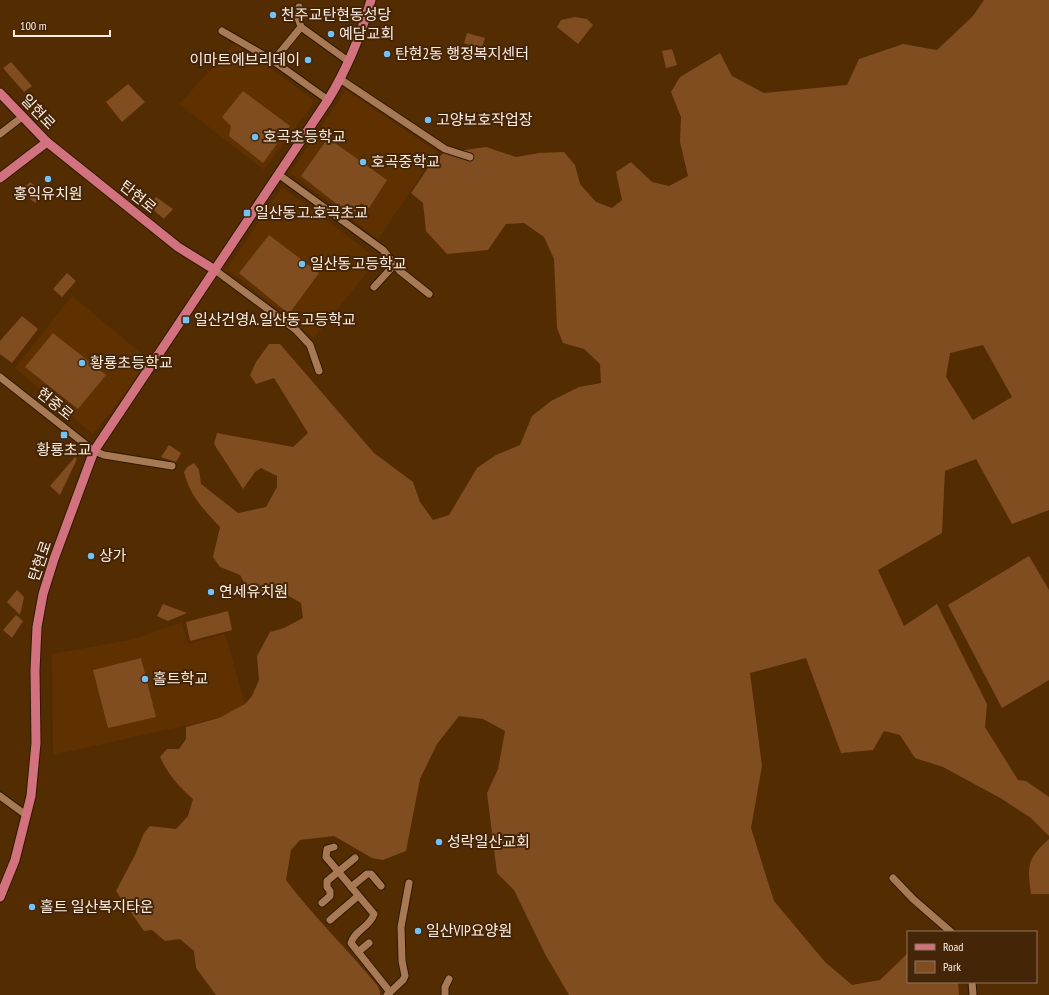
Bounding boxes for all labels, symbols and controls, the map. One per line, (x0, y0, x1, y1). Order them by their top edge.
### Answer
place label: 천주교탄현동성당 (281, 5, 392, 24)
marker: 천주교탄현동성당 (268, 10, 278, 20)
scale bar (14, 12, 110, 38)
text: 100 m (20, 18, 47, 33)
place label: 예담교회 (339, 24, 394, 43)
marker: 예담교회 (326, 29, 336, 39)
place label: 탄현2동 행정복지센터 (395, 44, 529, 63)
marker: 탄현2동 행정복지센터 (382, 49, 392, 59)
place label: 이마트에브리데이 (190, 50, 300, 69)
marker: 이마트에브리데이 (303, 55, 313, 65)
street label: 일현로 (17, 90, 60, 133)
place label: 고양보호작업장 (436, 110, 533, 129)
marker: 고양보호작업장 (423, 115, 433, 125)
place label: 호곡초등학교 (263, 127, 346, 146)
marker: 호곡초등학교 (250, 132, 260, 142)
place label: 호곡중학교 (371, 152, 440, 171)
marker: 호곡중학교 (358, 157, 368, 167)
marker: 홍익유치원 (43, 174, 53, 184)
street label: 탄현로 (116, 176, 160, 217)
place label: 홍익유치원 (13, 184, 83, 203)
place label: 일산동고.호곡초교 (255, 203, 368, 222)
marker: 일산동고.호곡초교 (242, 208, 252, 218)
place label: 일산동고등학교 (310, 254, 407, 273)
marker: 일산동고등학교 (297, 259, 307, 269)
place label: 일산건영A.일산동고등학교 (194, 310, 356, 329)
marker: 일산건영A.일산동고등학교 (181, 315, 191, 325)
place label: 황룡초등학교 (90, 353, 173, 372)
marker: 황룡초등학교 (77, 358, 87, 368)
street label: 현중로 (33, 383, 77, 424)
marker: 황룡초교 (59, 430, 69, 440)
place label: 황룡초교 (36, 440, 92, 459)
street label: 탄현로 (24, 538, 55, 584)
place label: 상가 (99, 546, 127, 565)
marker: 상가 (86, 551, 96, 561)
place label: 연세유치원 (219, 582, 288, 601)
marker: 연세유치원 (206, 587, 216, 597)
place label: 홀트학교 (153, 669, 208, 688)
marker: 홀트학교 (140, 674, 150, 684)
place label: 성락일산교회 (447, 832, 530, 851)
marker: 성락일산교회 (434, 837, 444, 847)
place label: 홀트 일산복지타운 (40, 897, 154, 916)
marker: 홀트 일산복지타운 (27, 902, 37, 912)
place label: 일산VIP요양원 (426, 921, 512, 940)
marker: 일산VIP요양원 (413, 926, 423, 936)
legend (907, 931, 1037, 983)
text: Road (943, 939, 963, 954)
text: Park (943, 959, 961, 974)

